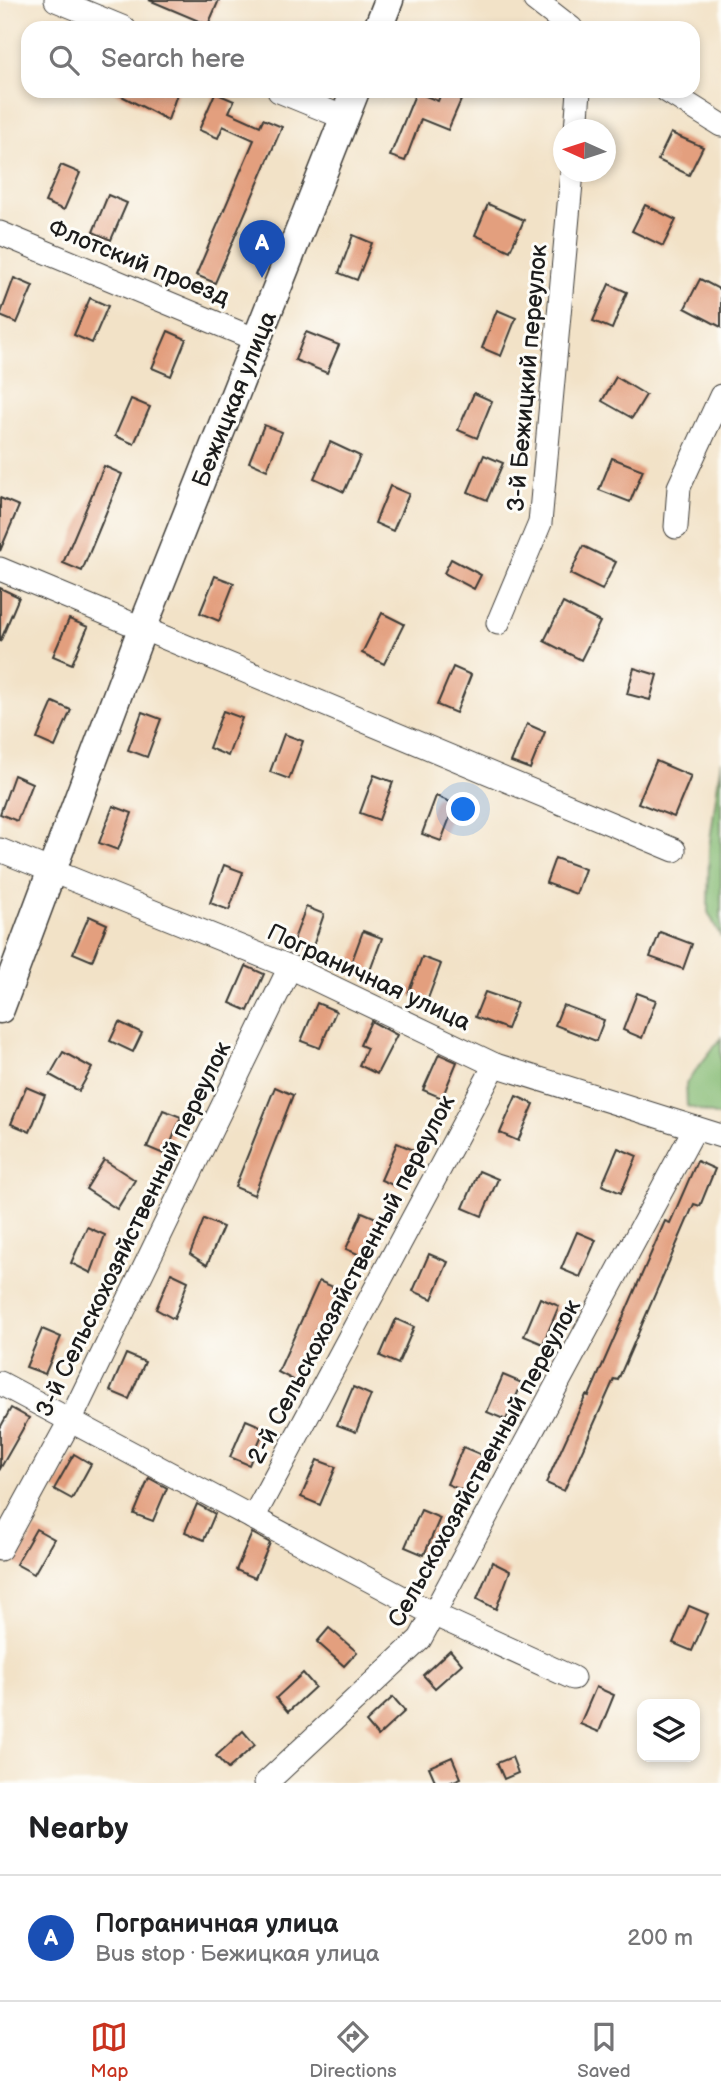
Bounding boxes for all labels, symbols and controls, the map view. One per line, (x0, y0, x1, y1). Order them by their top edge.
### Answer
search box (21, 21, 700, 98)
icon: search (45, 41, 83, 79)
text: Search here (101, 44, 245, 75)
north arrow (553, 119, 616, 182)
street label: Флотский проезд (44, 213, 234, 312)
pin: A (239, 220, 285, 278)
street label: 3-й Бежицкий переулок (501, 243, 554, 513)
street label: Бежицкая улица (186, 307, 283, 491)
your location (446, 792, 480, 826)
street label: Пограничная улица (263, 918, 475, 1037)
street label: 3-й Сельскохозяйственный переулок (30, 1036, 237, 1422)
street label: 2-й Сельскохозяйственный переулок (242, 1090, 461, 1469)
street label: Сельскохозяйственный переулок (382, 1294, 587, 1632)
map controls (637, 1699, 700, 1762)
button: layers (637, 1699, 700, 1762)
text: Nearby (28, 1811, 128, 1847)
text: Пограничная улица (95, 1909, 338, 1940)
text: A (44, 1924, 58, 1952)
text: 200 m (627, 1924, 693, 1952)
text: Bus stop · Бежицкая улица (95, 1940, 380, 1968)
tab: Map (90, 2018, 129, 2083)
tab: Directions (309, 2018, 397, 2083)
tab: Saved (577, 2018, 631, 2083)

